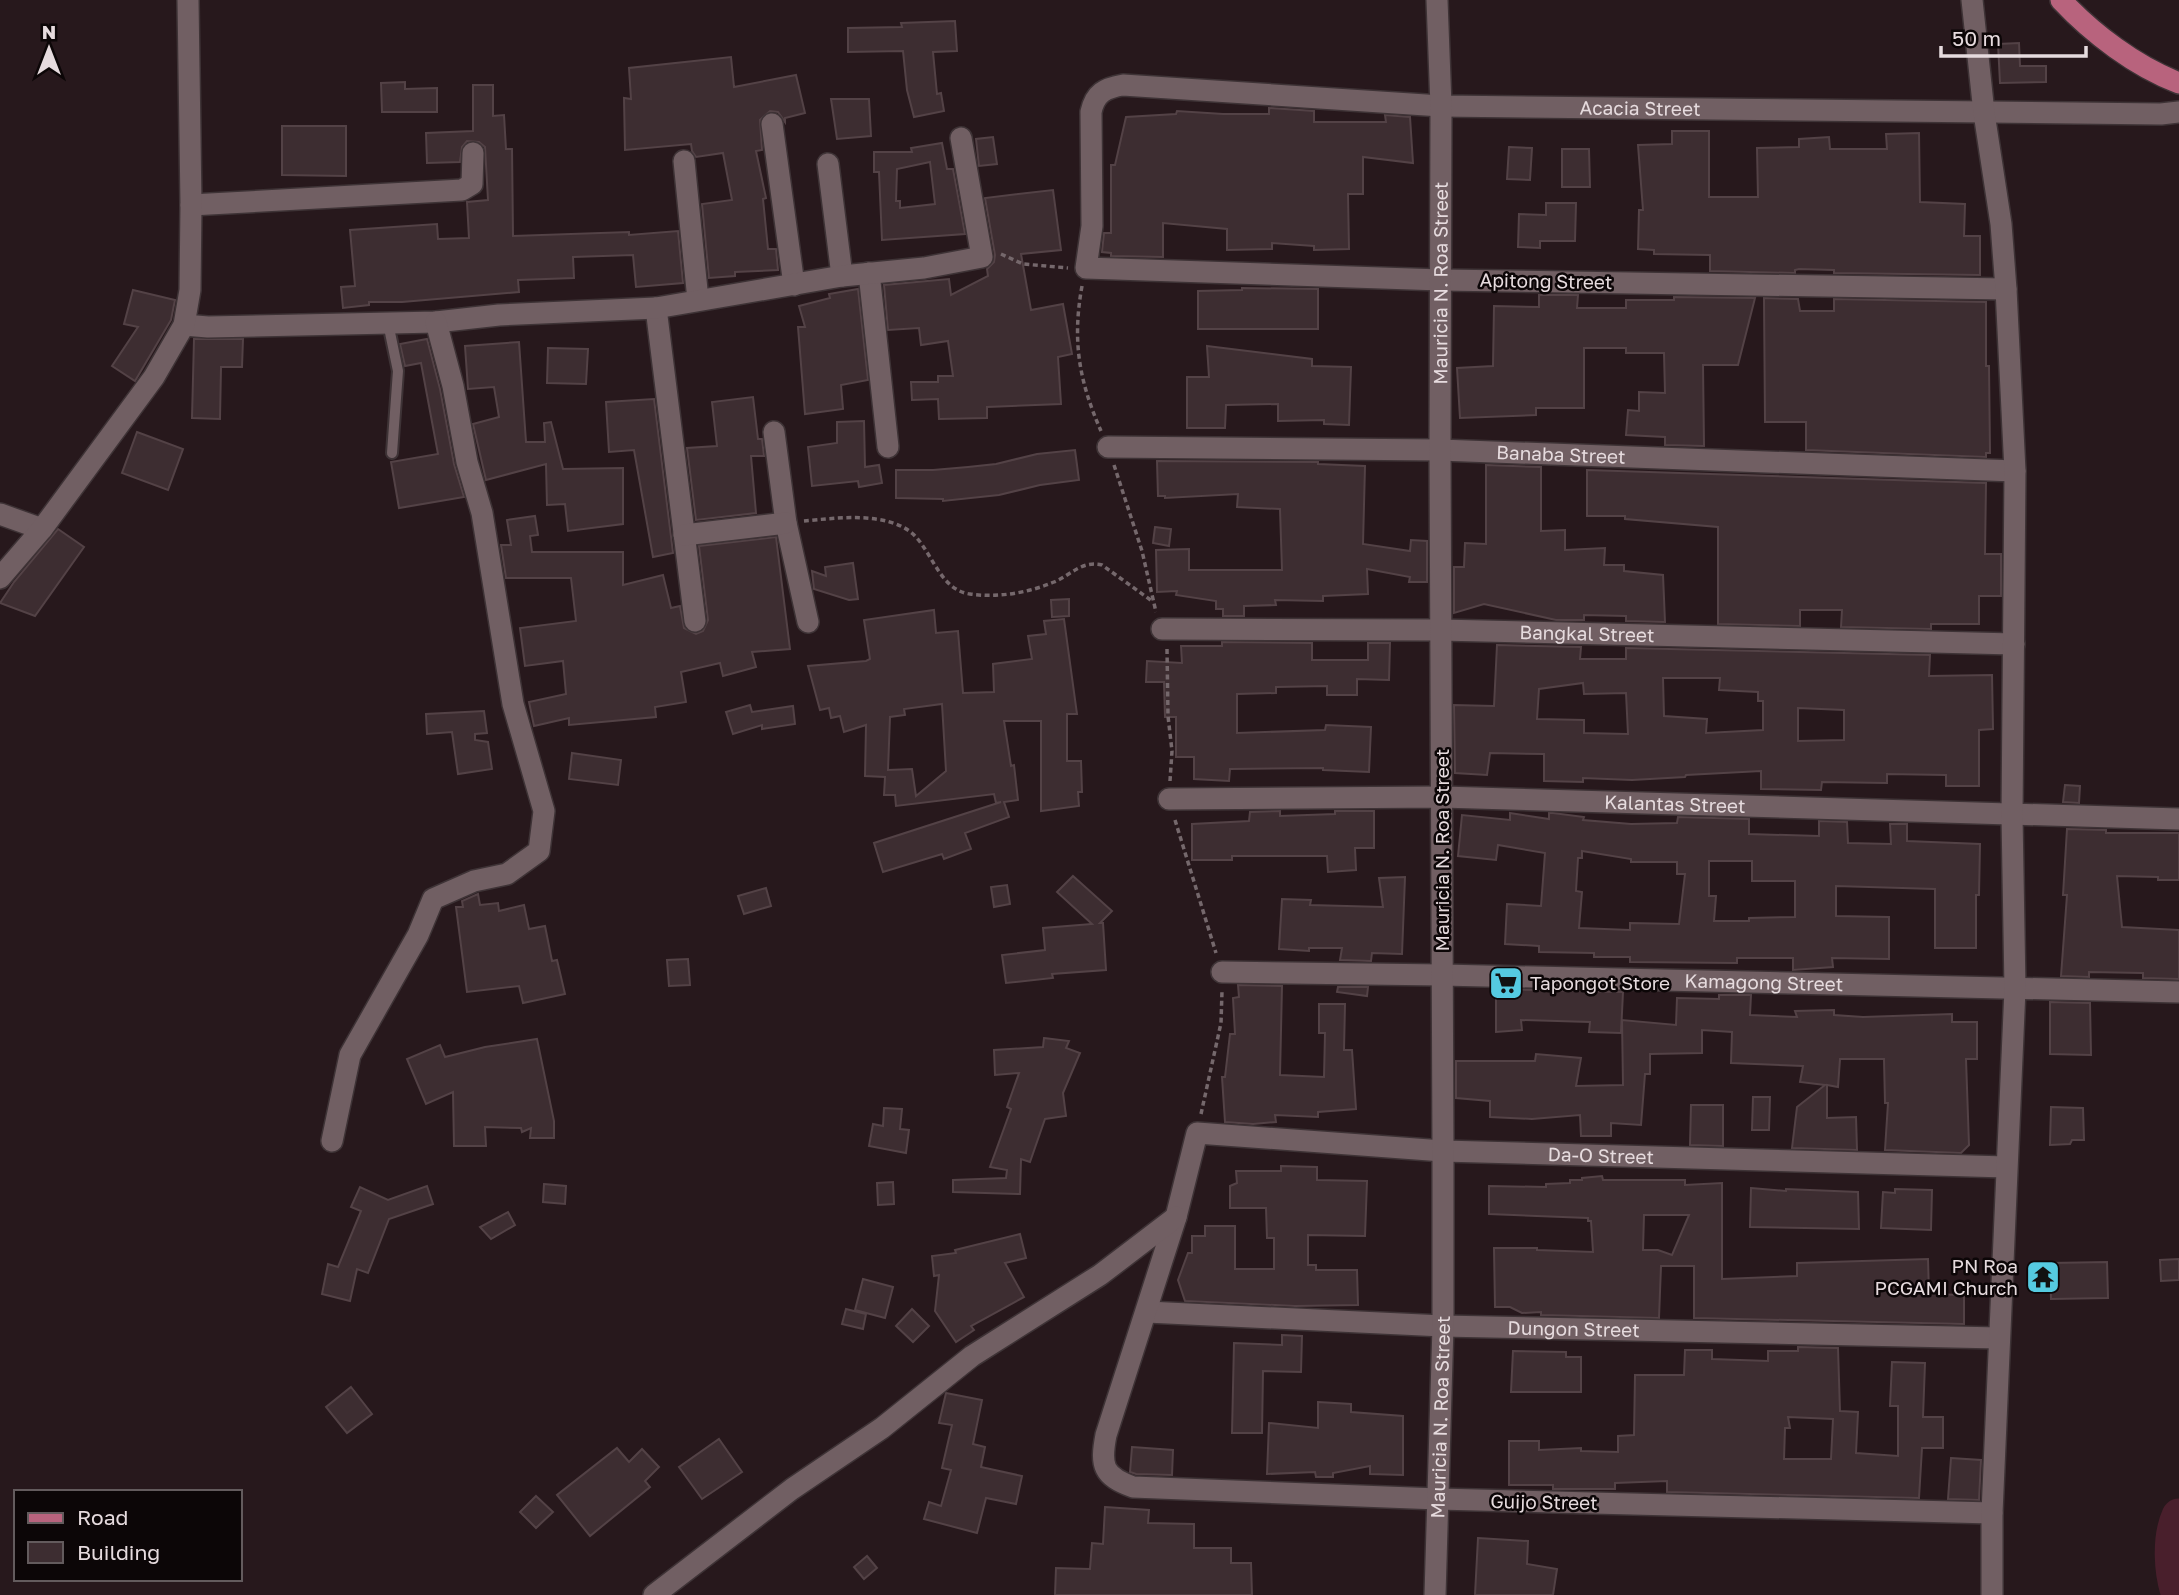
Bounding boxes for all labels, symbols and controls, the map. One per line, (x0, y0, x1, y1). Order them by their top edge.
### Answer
north arrow (14, 14, 84, 84)
scale bar (1941, 14, 2086, 58)
text: N (42, 20, 56, 43)
text: 50 m (1952, 25, 2001, 51)
street label: Acacia Street (1580, 96, 1701, 120)
street label: Mauricia N. Roa Street (1428, 182, 1452, 385)
street label: Apitong Street (1479, 268, 1613, 293)
street label: Banaba Street (1496, 440, 1626, 468)
street label: Bangkal Street (1519, 620, 1655, 646)
street label: Mauricia N. Roa Street (1430, 749, 1453, 951)
street label: Kalantas Street (1604, 790, 1746, 817)
supermarket icon: Tapongot Store (1487, 964, 1525, 1002)
street label: Kamagong Street (1684, 969, 1844, 995)
place label: Tapongot Store (1530, 971, 1670, 994)
street label: Da-O Street (1547, 1142, 1654, 1168)
place label: PN Roa PCGAMI Church (1874, 1254, 2018, 1299)
temple icon: PN Roa PCGAMI Church (2024, 1258, 2062, 1296)
street label: Dungon Street (1507, 1315, 1640, 1341)
street label: Mauricia N. Roa Street (1425, 1316, 1454, 1519)
street label: Guijo Street (1490, 1489, 1598, 1514)
legend (14, 1490, 242, 1581)
text: Road (77, 1504, 128, 1530)
text: Building (77, 1539, 160, 1565)

